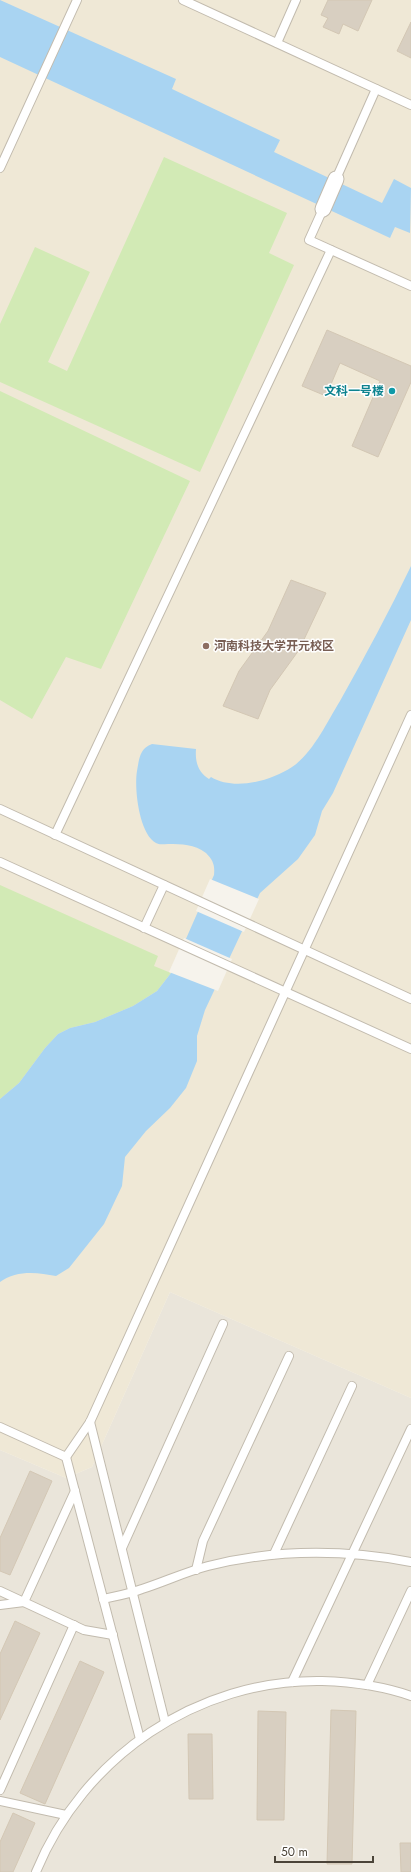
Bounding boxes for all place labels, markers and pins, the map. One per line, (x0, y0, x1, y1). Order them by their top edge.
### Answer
place label: 文科一号楼 (324, 382, 384, 400)
marker: 文科一号楼 (387, 386, 397, 396)
place label: 河南科技大学开元校区 (214, 637, 334, 655)
marker: 河南科技大学开元校区 (201, 641, 211, 651)

